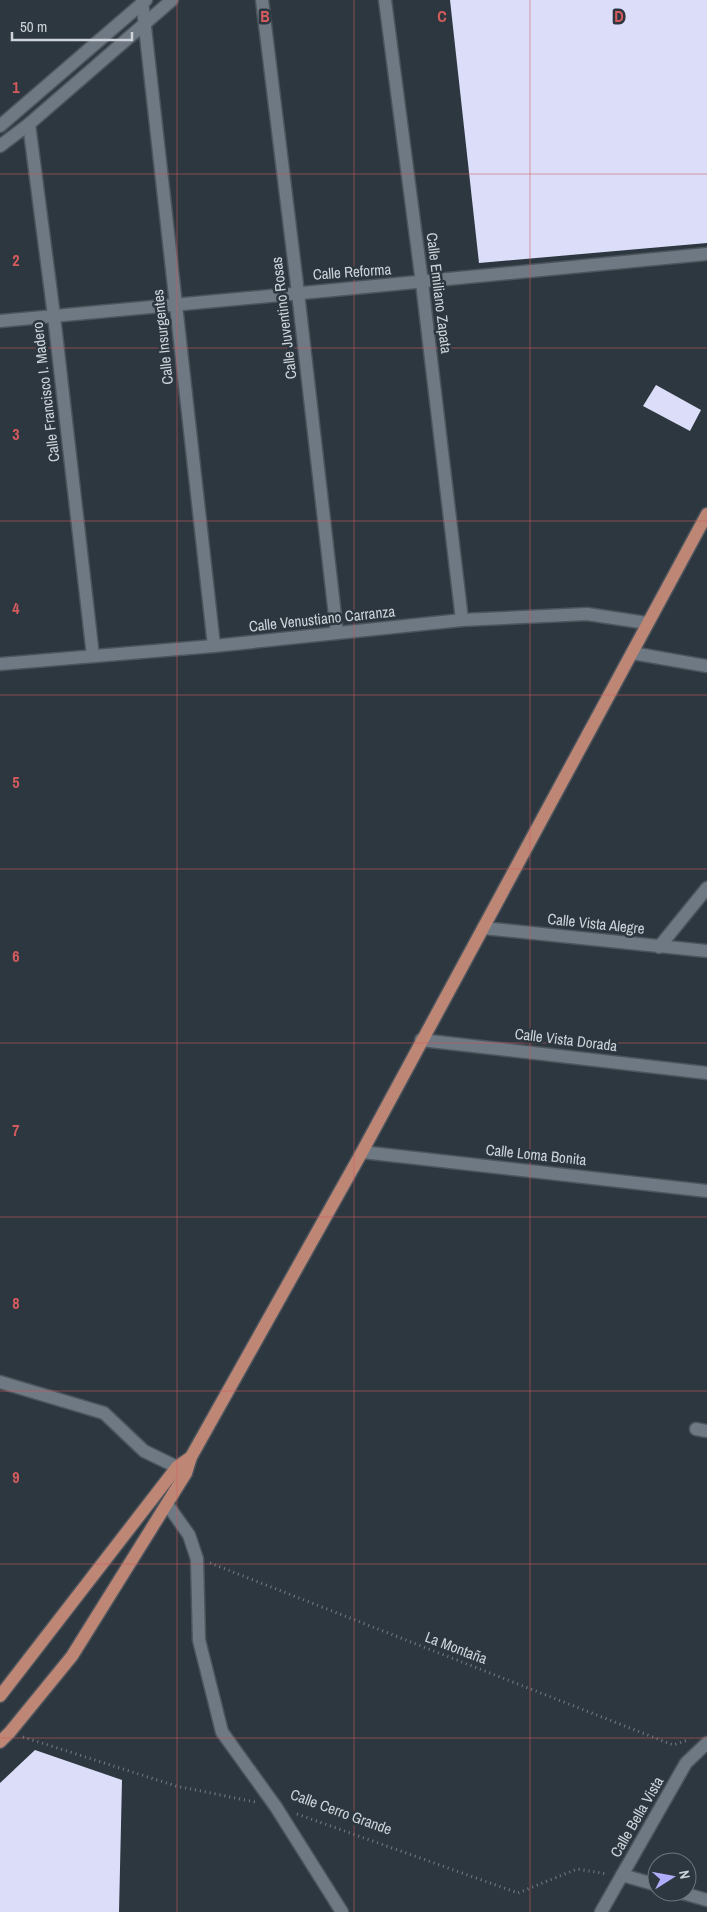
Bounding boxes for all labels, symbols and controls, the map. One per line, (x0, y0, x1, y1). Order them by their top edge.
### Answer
text: B (260, 5, 270, 27)
text: C (437, 5, 447, 27)
text: D (614, 5, 624, 27)
scale bar (12, 10, 132, 42)
text: 50 m (20, 16, 47, 37)
text: 1 (12, 76, 20, 98)
street label: Calle Emiliano Zapata (422, 231, 457, 355)
text: 2 (12, 249, 20, 271)
street label: Calle Juventino Rosas (266, 256, 301, 380)
street label: Calle Reforma (312, 258, 392, 285)
street label: Calle Insurgentes (147, 288, 178, 386)
street label: Calle Francisco I. Madero (26, 321, 65, 463)
text: 3 (12, 423, 20, 445)
text: 4 (12, 597, 20, 619)
street label: Calle Venustiano Carranza (248, 600, 396, 637)
text: 5 (12, 771, 20, 793)
street label: Calle Vista Alegre (546, 908, 646, 939)
text: 6 (12, 945, 20, 967)
street label: Calle Vista Dorada (514, 1023, 619, 1056)
text: 7 (12, 1119, 20, 1141)
street label: Calle Loma Bonita (485, 1139, 588, 1170)
text: 8 (12, 1292, 20, 1314)
text: 9 (12, 1466, 20, 1488)
street label: La Montaña (422, 1626, 490, 1669)
street label: Calle Bella Vista (605, 1772, 668, 1861)
street label: Calle Cerro Grande (287, 1783, 395, 1840)
north arrow (647, 1852, 697, 1902)
text: N (675, 1869, 694, 1880)

